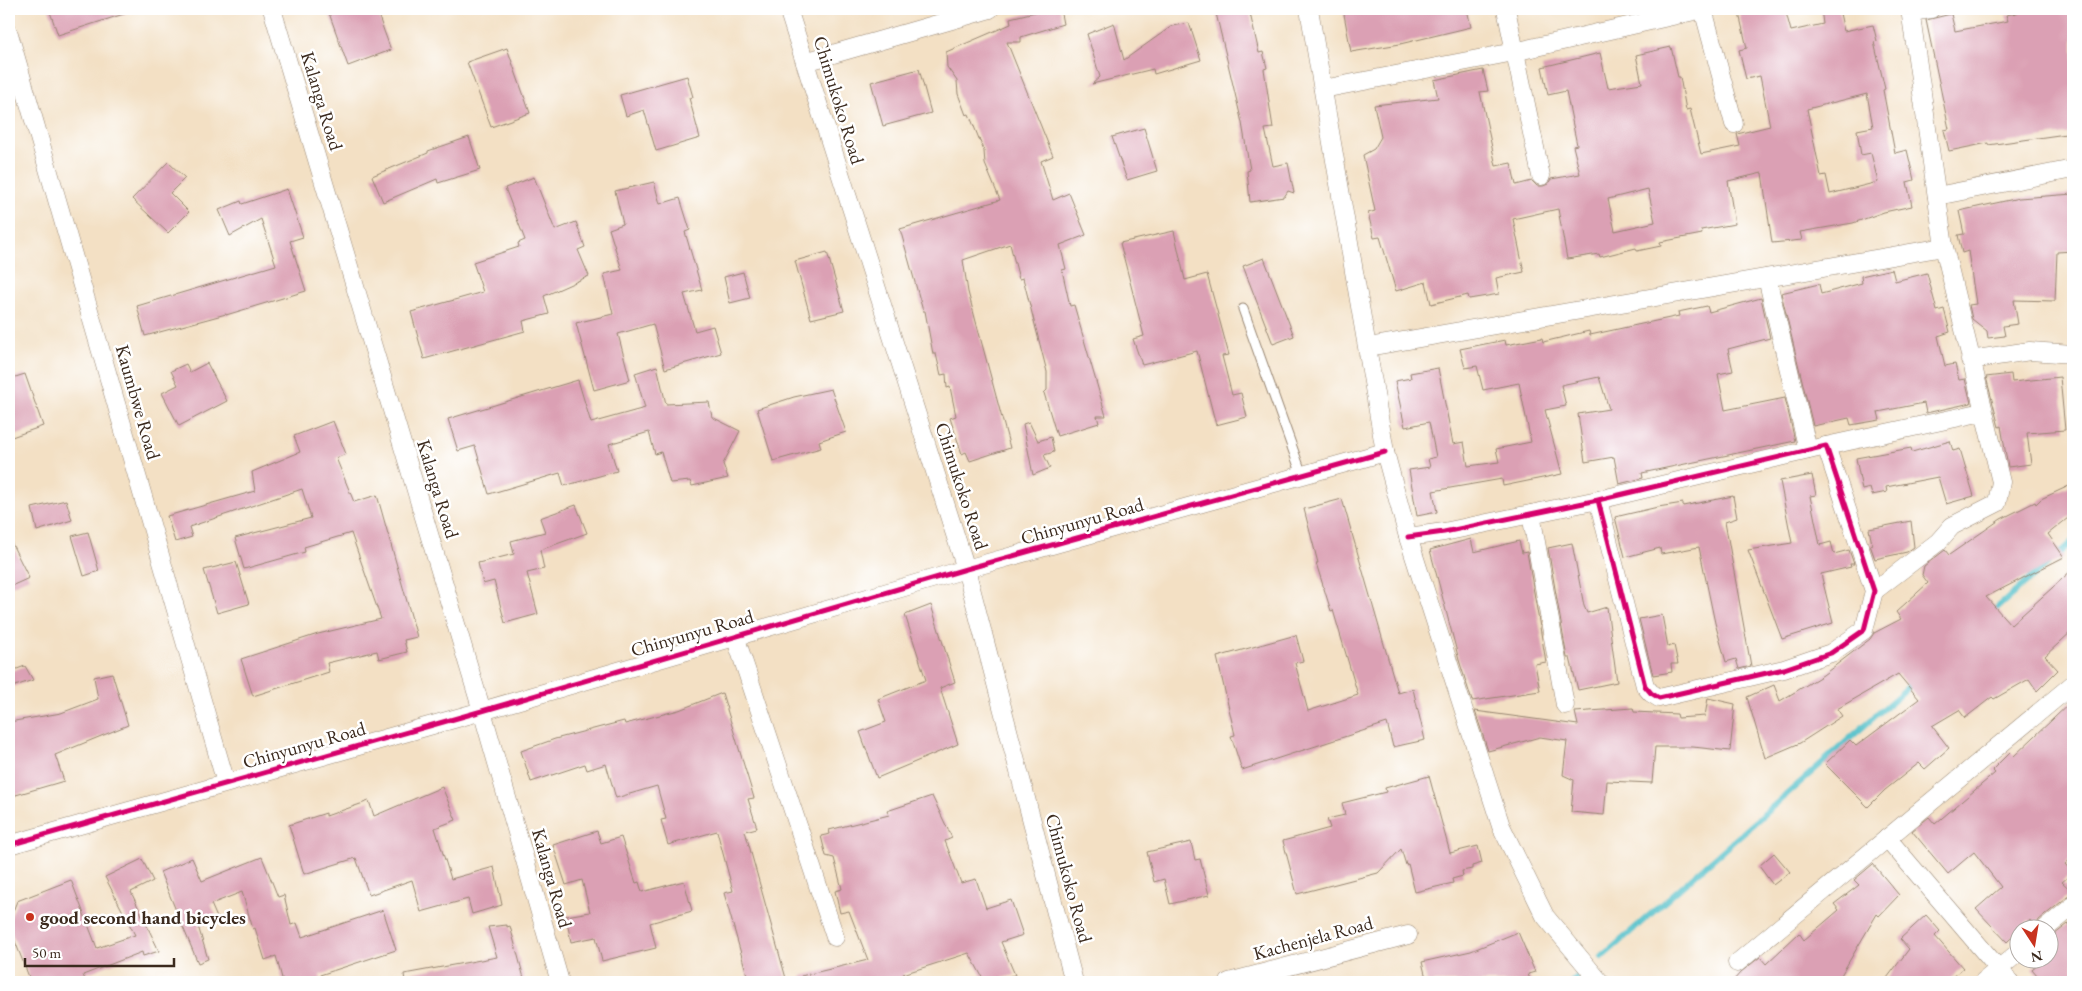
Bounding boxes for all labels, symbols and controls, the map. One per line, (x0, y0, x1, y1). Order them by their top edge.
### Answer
street label: Chimukoko Road (808, 33, 870, 167)
street label: Kalanga Road (295, 49, 349, 154)
street label: Kaumbwe Road (110, 342, 166, 463)
street label: Chimukoko Road (930, 419, 995, 553)
street label: Kalanga Road (411, 437, 465, 542)
street label: Chinyunyu Road (1018, 491, 1147, 550)
street label: Chinyunyu Road (628, 603, 757, 662)
street label: Chinyunyu Road (240, 715, 369, 774)
street label: Chimukoko Road (1040, 811, 1098, 946)
street label: Kalanga Road (526, 825, 578, 931)
place label: good second hand bicycles (40, 905, 246, 930)
street label: Kachenjela Road (1250, 910, 1376, 966)
marker: good second hand bicycles (24, 911, 36, 923)
north arrow (2010, 918, 2060, 968)
scale bar (25, 936, 174, 968)
text: 50 m (32, 943, 61, 962)
text: N (2029, 947, 2044, 967)

